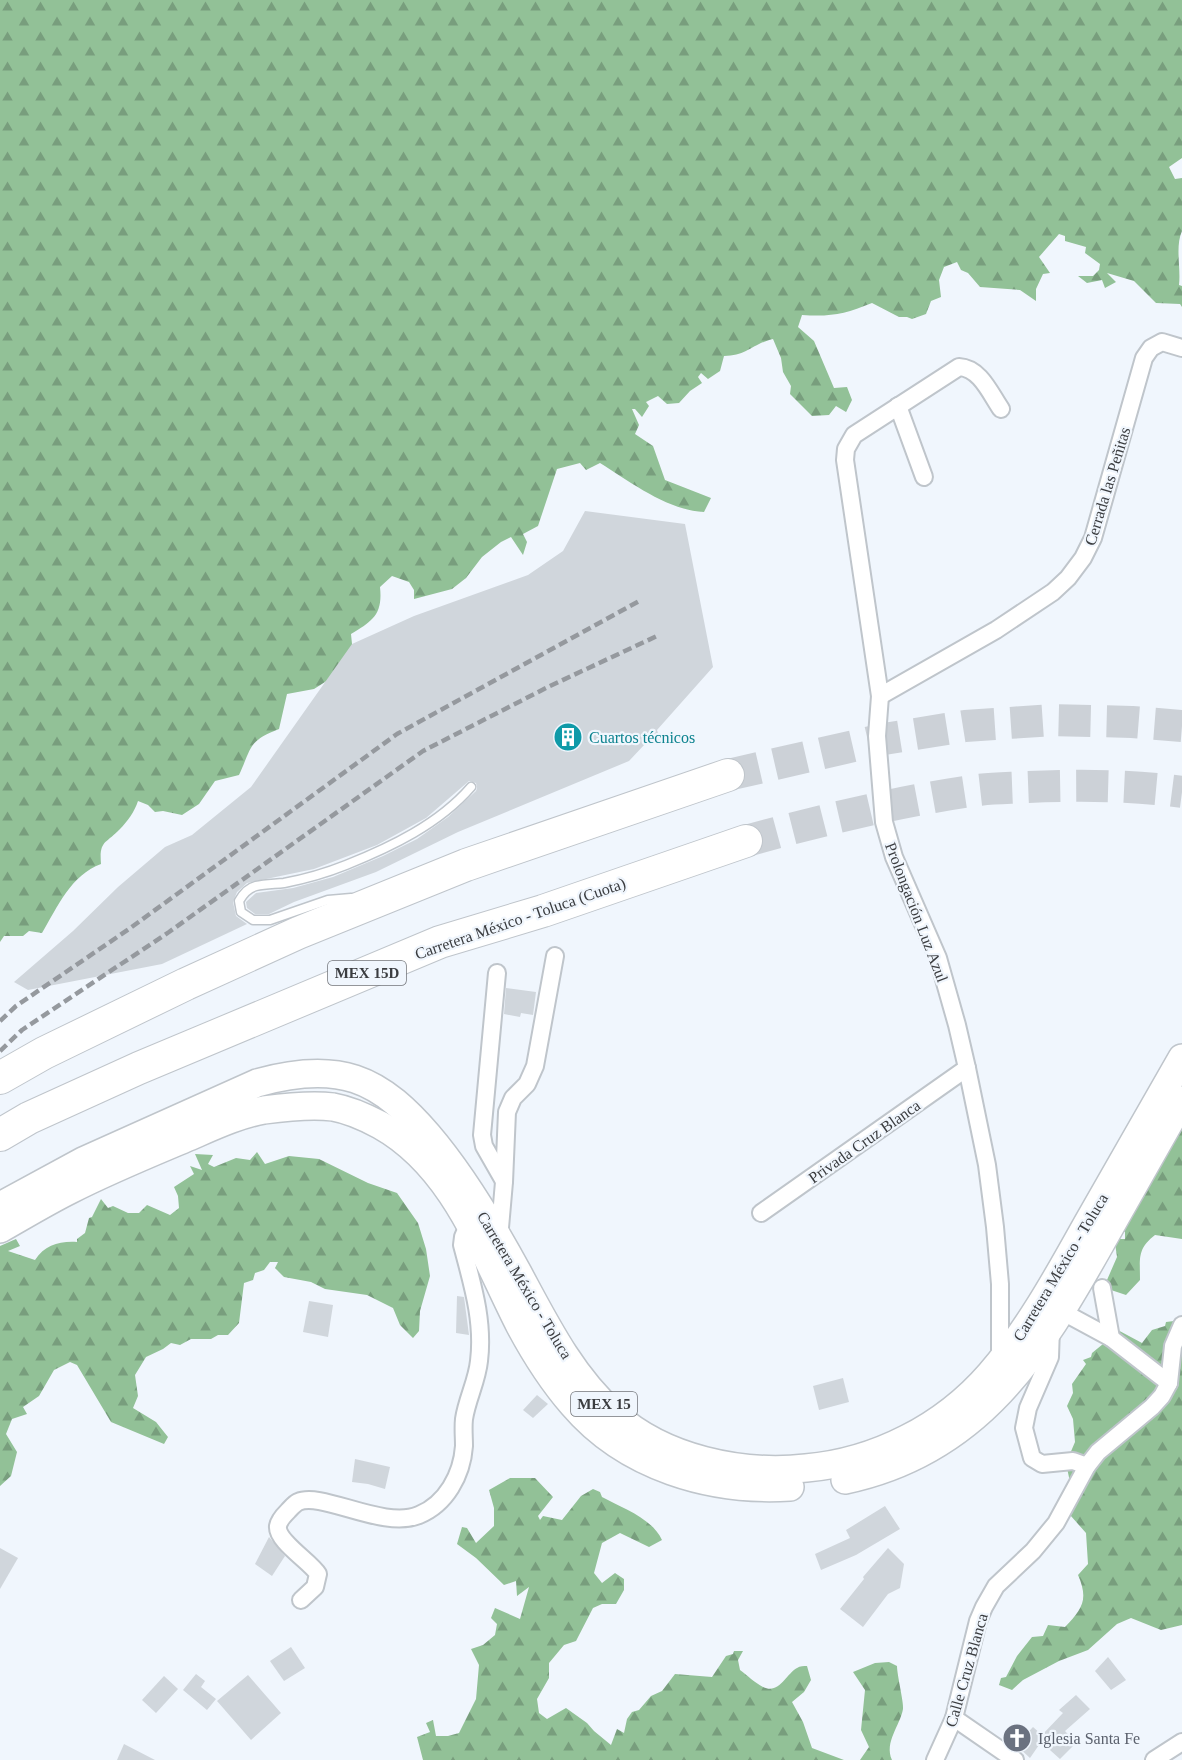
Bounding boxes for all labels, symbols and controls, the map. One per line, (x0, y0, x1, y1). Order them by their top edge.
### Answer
street label: Cerrada las Peñitas (1081, 425, 1134, 547)
building icon: Cuartos técnicos (552, 721, 584, 753)
place label: Cuartos técnicos (589, 729, 695, 746)
street label: Prolongación Luz Azul (881, 840, 951, 985)
street label: Carretera México - Toluca (Cuota) (413, 874, 628, 964)
road number: MEX 15D (328, 961, 406, 985)
street label: Privada Cruz Blanca (805, 1096, 923, 1186)
street label: Carretera México - Toluca (1010, 1191, 1111, 1344)
street label: Carretera México - Toluca (474, 1209, 575, 1362)
road number: MEX 15 (571, 1392, 637, 1416)
street label: Calle Cruz Blanca (942, 1611, 991, 1729)
church icon: Iglesia Santa Fe (1001, 1722, 1033, 1754)
place label: Iglesia Santa Fe (1038, 1730, 1140, 1748)

